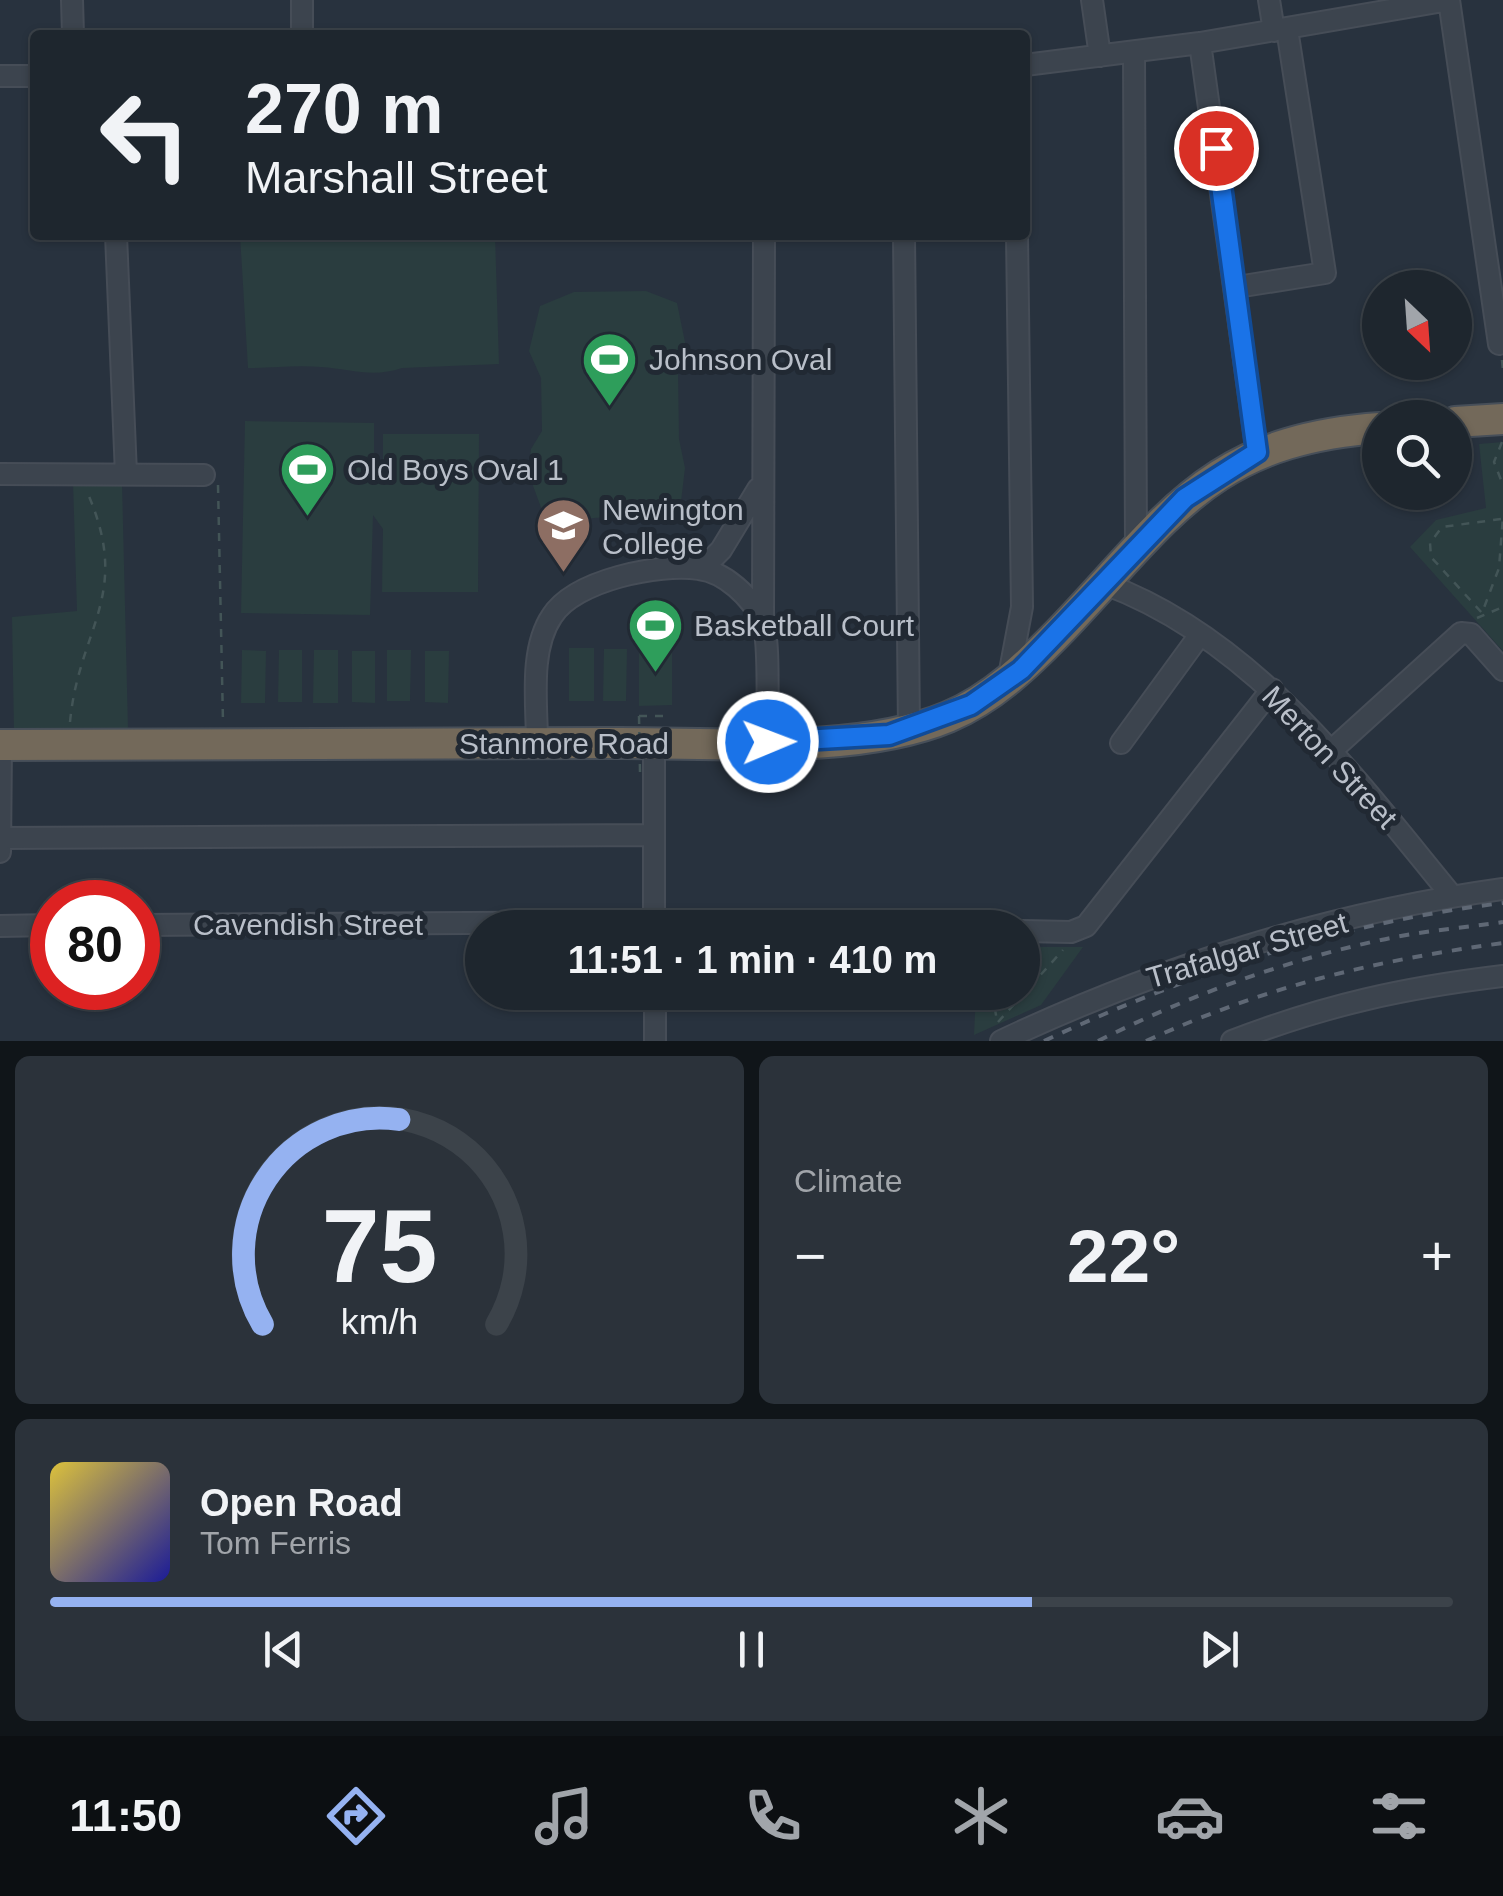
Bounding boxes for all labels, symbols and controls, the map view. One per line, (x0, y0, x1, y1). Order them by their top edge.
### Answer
icon: left (80, 70, 210, 200)
text: 270 m (245, 70, 443, 148)
pin (1174, 106, 1259, 191)
icon: arrive (1189, 121, 1244, 176)
text: Marshall Street (245, 152, 548, 203)
north arrow (1362, 270, 1472, 380)
map controls (1362, 270, 1472, 510)
sports icon: Johnson Oval (580, 329, 640, 408)
place label: Johnson Oval (649, 343, 832, 376)
button: search (1362, 400, 1472, 510)
sports icon: Old Boys Oval 1 (278, 439, 338, 518)
place label: Old Boys Oval 1 (347, 453, 564, 486)
place label: Newington College (602, 493, 744, 560)
school or university icon: Newington College (533, 496, 593, 575)
sports icon: Basketball Court (625, 595, 685, 674)
place label: Basketball Court (694, 609, 915, 642)
street label: Merton Street (1256, 679, 1404, 835)
position arrow (716, 690, 820, 794)
street label: Stanmore Road (459, 727, 669, 760)
speed limit sign: 80 (30, 880, 160, 1010)
street label: Trafalgar Street (1143, 905, 1352, 994)
street label: Cavendish Street (193, 908, 424, 941)
text: 11:51 · 1 min · 410 m (568, 939, 937, 981)
text: Climate (794, 1163, 902, 1199)
text: 75 (322, 1188, 437, 1304)
text: 22° (1067, 1214, 1180, 1298)
text: − (794, 1225, 826, 1287)
text: + (1421, 1225, 1453, 1287)
text: km/h (341, 1302, 418, 1342)
text: Open Road (200, 1482, 403, 1524)
text: Tom Ferris (200, 1525, 351, 1561)
icon: previous (256, 1622, 311, 1677)
icon: pause (724, 1622, 779, 1677)
icon: next (1192, 1622, 1247, 1677)
icon: directions (321, 1781, 391, 1851)
icon: music (529, 1781, 599, 1851)
icon: phone (738, 1781, 808, 1851)
icon: climate (946, 1781, 1016, 1851)
icon: car (1155, 1781, 1225, 1851)
icon: filters (1364, 1781, 1434, 1851)
text: 11:50 (69, 1790, 182, 1841)

